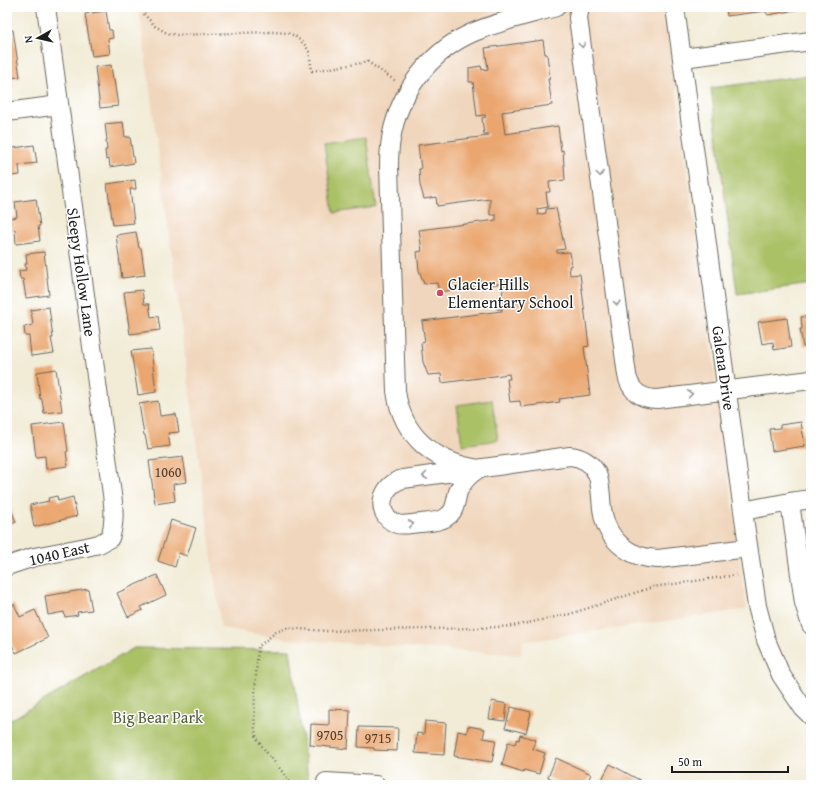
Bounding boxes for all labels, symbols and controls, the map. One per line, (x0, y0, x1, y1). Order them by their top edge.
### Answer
north arrow (18, 18, 58, 58)
text: N (20, 34, 37, 44)
one-way arrow (577, 42, 586, 49)
one-way arrow (595, 171, 604, 177)
street label: Sleepy Hollow Lane (61, 206, 103, 338)
place label: Glacier Hills Elementary School (448, 272, 574, 314)
marker: Glacier Hills Elementary School (435, 288, 445, 298)
one-way arrow (612, 300, 621, 306)
street label: Galena Drive (706, 324, 742, 412)
one-way arrow (687, 390, 694, 399)
house number: 1060 (155, 462, 182, 482)
one-way arrow (422, 471, 428, 480)
one-way arrow (408, 519, 414, 528)
street label: 1040 East (26, 534, 92, 572)
park label: Big Bear Park (113, 705, 204, 729)
house number: 9705 (317, 725, 343, 745)
house number: 9715 (365, 728, 391, 748)
scale bar (672, 748, 788, 774)
text: 50 m (678, 753, 702, 770)

